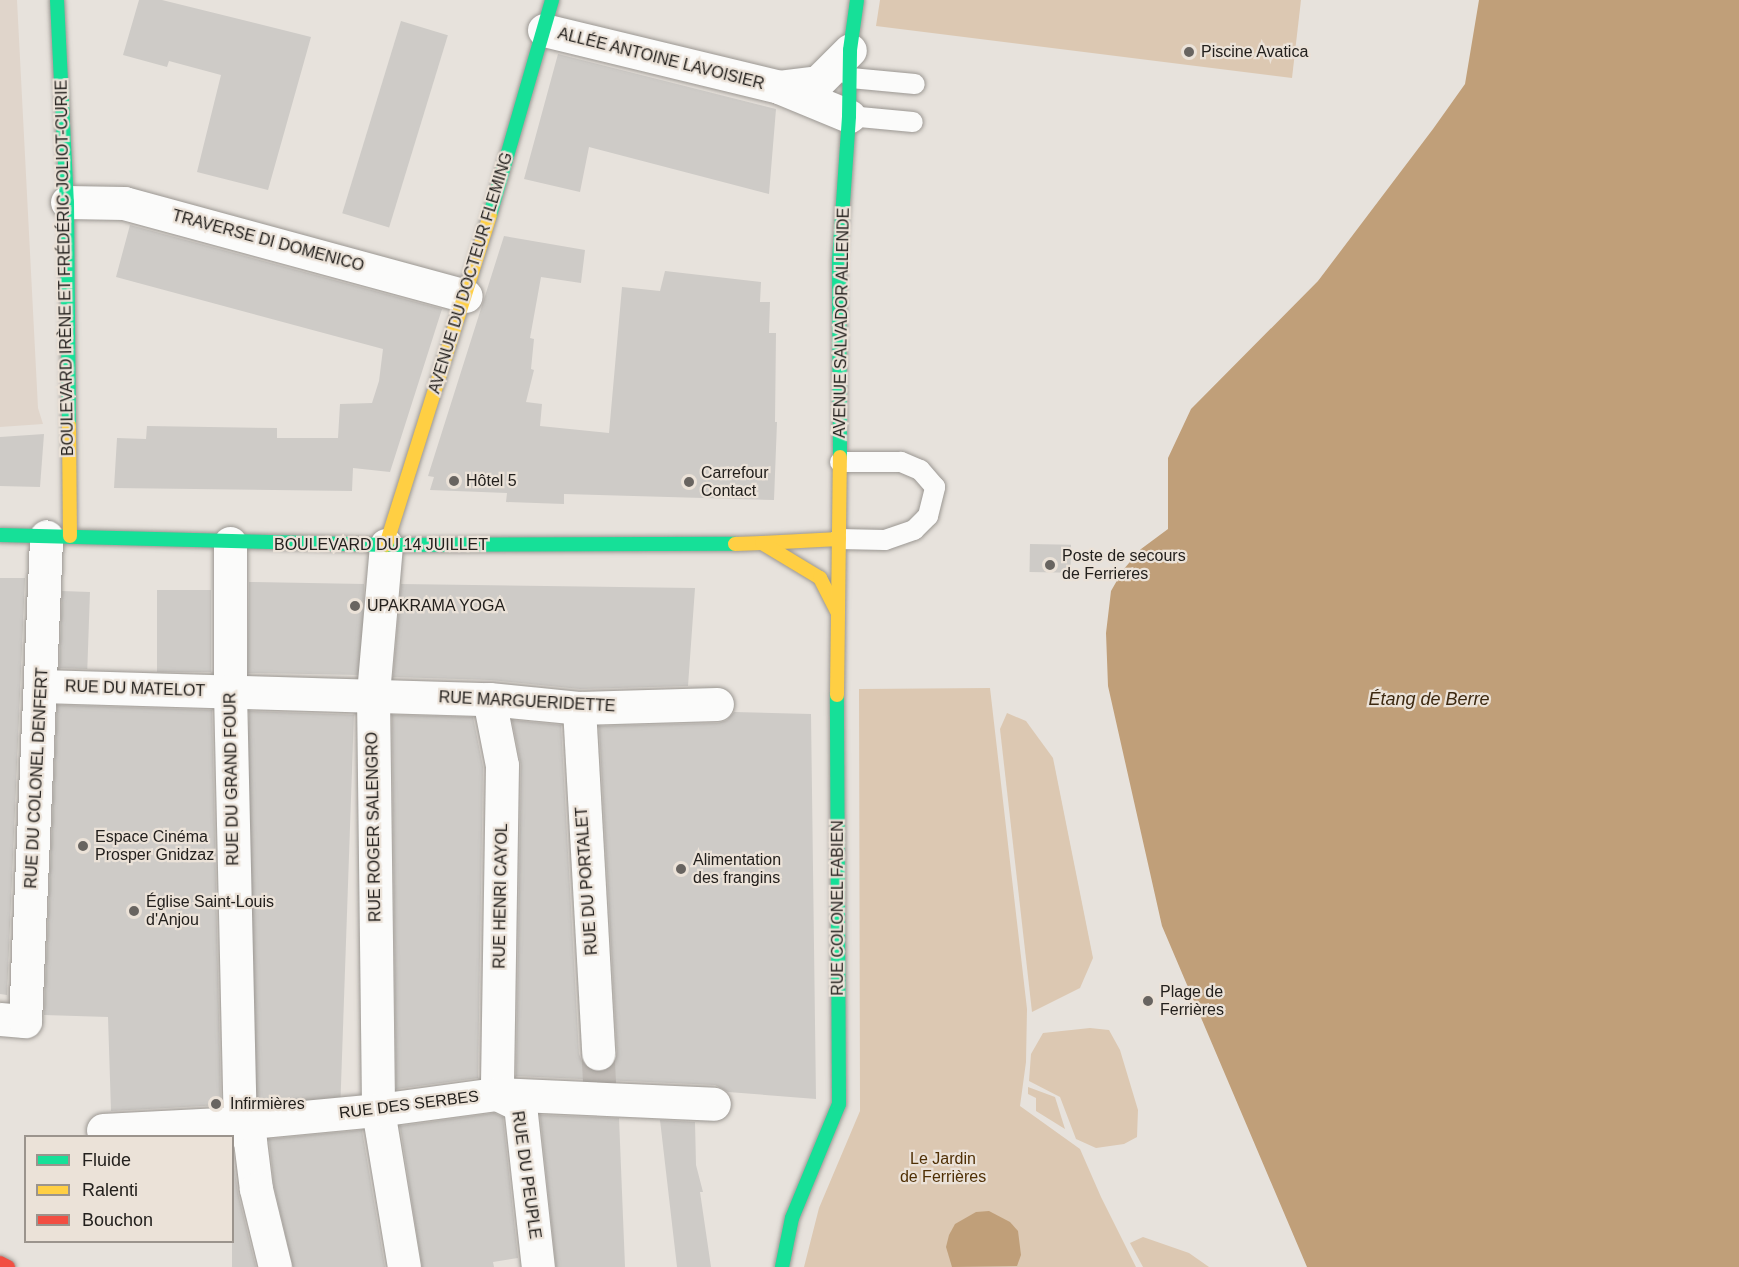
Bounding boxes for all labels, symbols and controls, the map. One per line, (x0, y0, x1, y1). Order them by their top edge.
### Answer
street label: ALLÉE ANTOINE LAVOISIER (555, 24, 767, 94)
place label: Piscine Avatica (1201, 42, 1309, 62)
marker: Piscine Avatica (1182, 45, 1196, 59)
street label: BOULEVARD IRÈNE ET FRÉDÉRIC JOLIOT-CURIE (52, 80, 78, 456)
street label: AVENUE DU DOCTEUR FLEMING (425, 150, 517, 396)
street label: TRAVERSE DI DOMENICO (170, 206, 366, 276)
street label: AVENUE SALVADOR ALLENDE (830, 207, 854, 439)
place label: Carrefour Contact (701, 463, 769, 501)
place label: Hôtel 5 (466, 471, 517, 491)
marker: Hôtel 5 (447, 474, 461, 488)
marker: Carrefour Contact (682, 475, 696, 489)
street label: BOULEVARD DU 14 JUILLET (274, 535, 488, 555)
place label: Poste de secours de Ferrieres (1062, 546, 1186, 584)
marker: Poste de secours de Ferrieres (1043, 558, 1057, 572)
place label: UPAKRAMA YOGA (367, 596, 506, 616)
marker: UPAKRAMA YOGA (348, 599, 362, 613)
street label: RUE DU COLONEL DENFERT (22, 667, 52, 889)
street label: RUE DU MATELOT (65, 677, 205, 701)
street label: RUE MARGUERIDETTE (438, 688, 616, 716)
water label: Étang de Berre (1368, 688, 1490, 710)
street label: RUE DU GRAND FOUR (221, 692, 243, 866)
street label: RUE ROGER SALENGRO (363, 732, 385, 922)
street label: RUE DU PORTALET (572, 806, 602, 956)
street label: RUE COLONEL FABIEN (828, 820, 848, 996)
street label: RUE HENRI CAYOL (490, 823, 512, 969)
place label: Espace Cinéma Prosper Gnidzaz (95, 827, 214, 865)
marker: Espace Cinéma Prosper Gnidzaz (76, 839, 90, 853)
place label: Alimentation des frangins (693, 850, 781, 888)
marker: Alimentation des frangins (674, 862, 688, 876)
place label: Église Saint-Louis d'Anjou (146, 892, 274, 930)
marker: Église Saint-Louis d'Anjou (127, 904, 141, 918)
place label: Plage de Ferrières (1160, 982, 1224, 1020)
marker: Plage de Ferrières (1141, 994, 1155, 1008)
street label: RUE DES SERBES (338, 1087, 480, 1123)
place label: Infirmières (230, 1094, 305, 1114)
marker: Infirmières (207, 1095, 225, 1113)
street label: RUE DU PEUPLE (508, 1110, 544, 1240)
legend (24, 1135, 234, 1243)
park label: Le Jardin de Ferrières (900, 1149, 986, 1187)
text: Fluide (82, 1150, 131, 1170)
text: Ralenti (82, 1180, 138, 1200)
text: Bouchon (82, 1210, 153, 1230)

